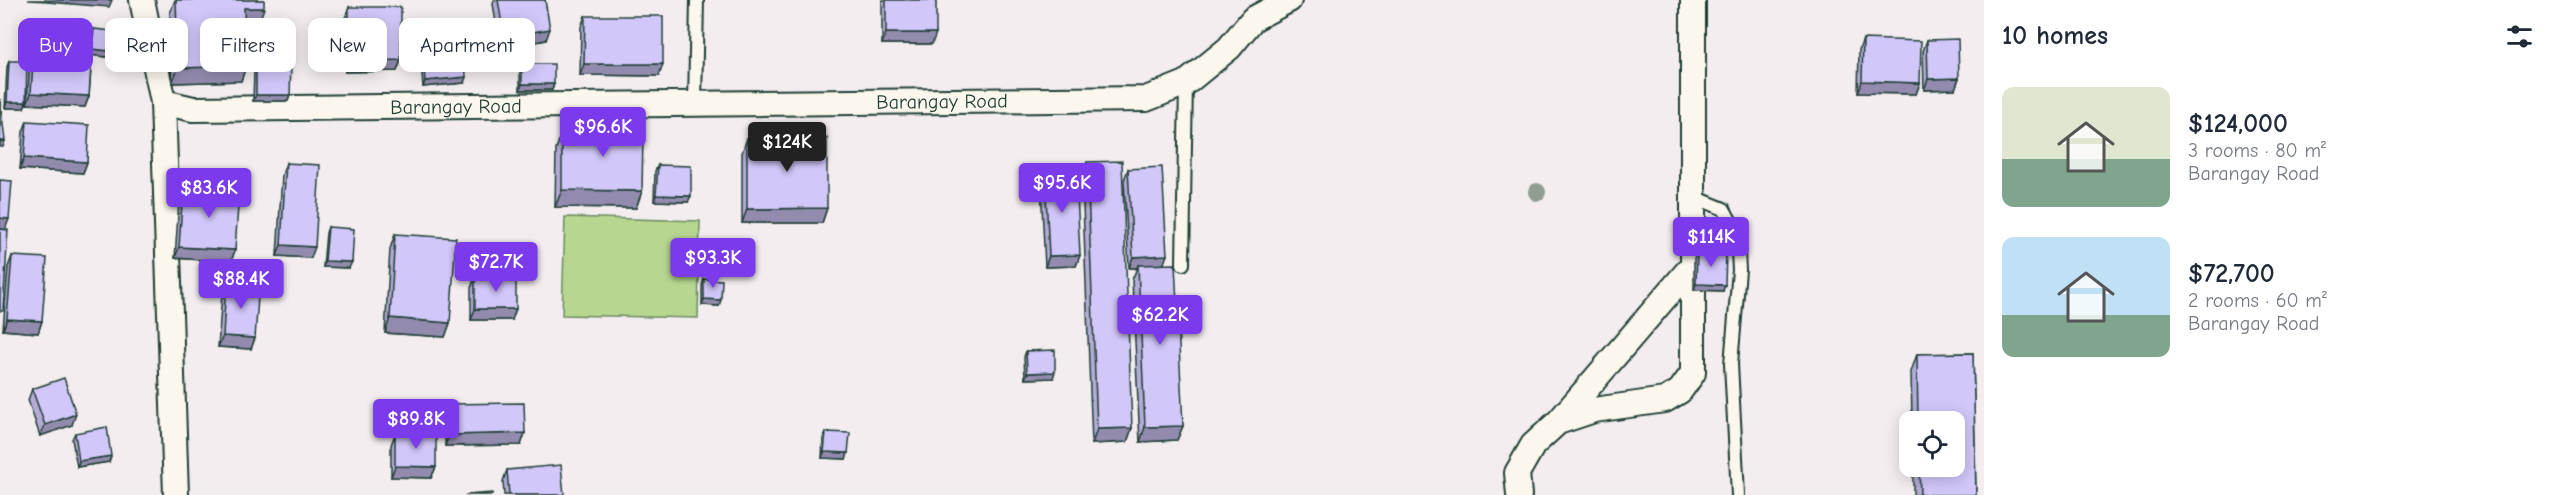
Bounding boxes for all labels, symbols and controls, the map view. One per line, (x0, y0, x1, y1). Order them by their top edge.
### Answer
chip: Buy (18, 18, 93, 72)
chip: Rent (105, 18, 188, 72)
chip: Filters (200, 18, 296, 72)
chip: New (308, 18, 387, 72)
chip: Apartment (399, 18, 535, 72)
icon: filters (2503, 20, 2536, 53)
text: 10 homes (2002, 21, 2108, 51)
street label: Barangay Road (876, 89, 1008, 113)
street label: Barangay Road (390, 94, 522, 118)
pin: $96.6K (554, 107, 652, 158)
text: $124,000 (2188, 109, 2288, 139)
icon: home (2050, 111, 2122, 183)
text: $96.6K (574, 115, 632, 138)
pin: $124K (745, 122, 829, 173)
text: $124K (762, 130, 812, 153)
text: 3 rooms · 80 m² (2188, 139, 2326, 162)
text: Barangay Road (2188, 162, 2319, 185)
pin: $95.6K (1013, 163, 1111, 214)
pin: $83.6K (160, 168, 258, 219)
text: $95.6K (1033, 171, 1091, 194)
text: $83.6K (180, 176, 238, 199)
pin: $114K (1669, 217, 1753, 268)
text: $114K (1687, 225, 1735, 248)
pin: $93.3K (664, 238, 762, 289)
pin: $72.7K (447, 242, 545, 293)
text: $93.3K (684, 246, 742, 269)
text: $72.7K (469, 250, 523, 273)
pin: $88.4K (192, 259, 290, 310)
text: $72,700 (2188, 259, 2275, 289)
icon: home (2050, 261, 2122, 333)
text: $88.4K (213, 267, 269, 290)
text: 2 rooms · 60 m² (2188, 289, 2327, 312)
pin: $62.2K (1111, 295, 1209, 346)
text: $62.2K (1131, 303, 1189, 326)
text: Barangay Road (2188, 312, 2319, 335)
pin: $89.8K (367, 399, 465, 450)
text: $89.8K (387, 407, 445, 430)
map controls (1899, 411, 1965, 477)
button: locate (1899, 411, 1965, 477)

